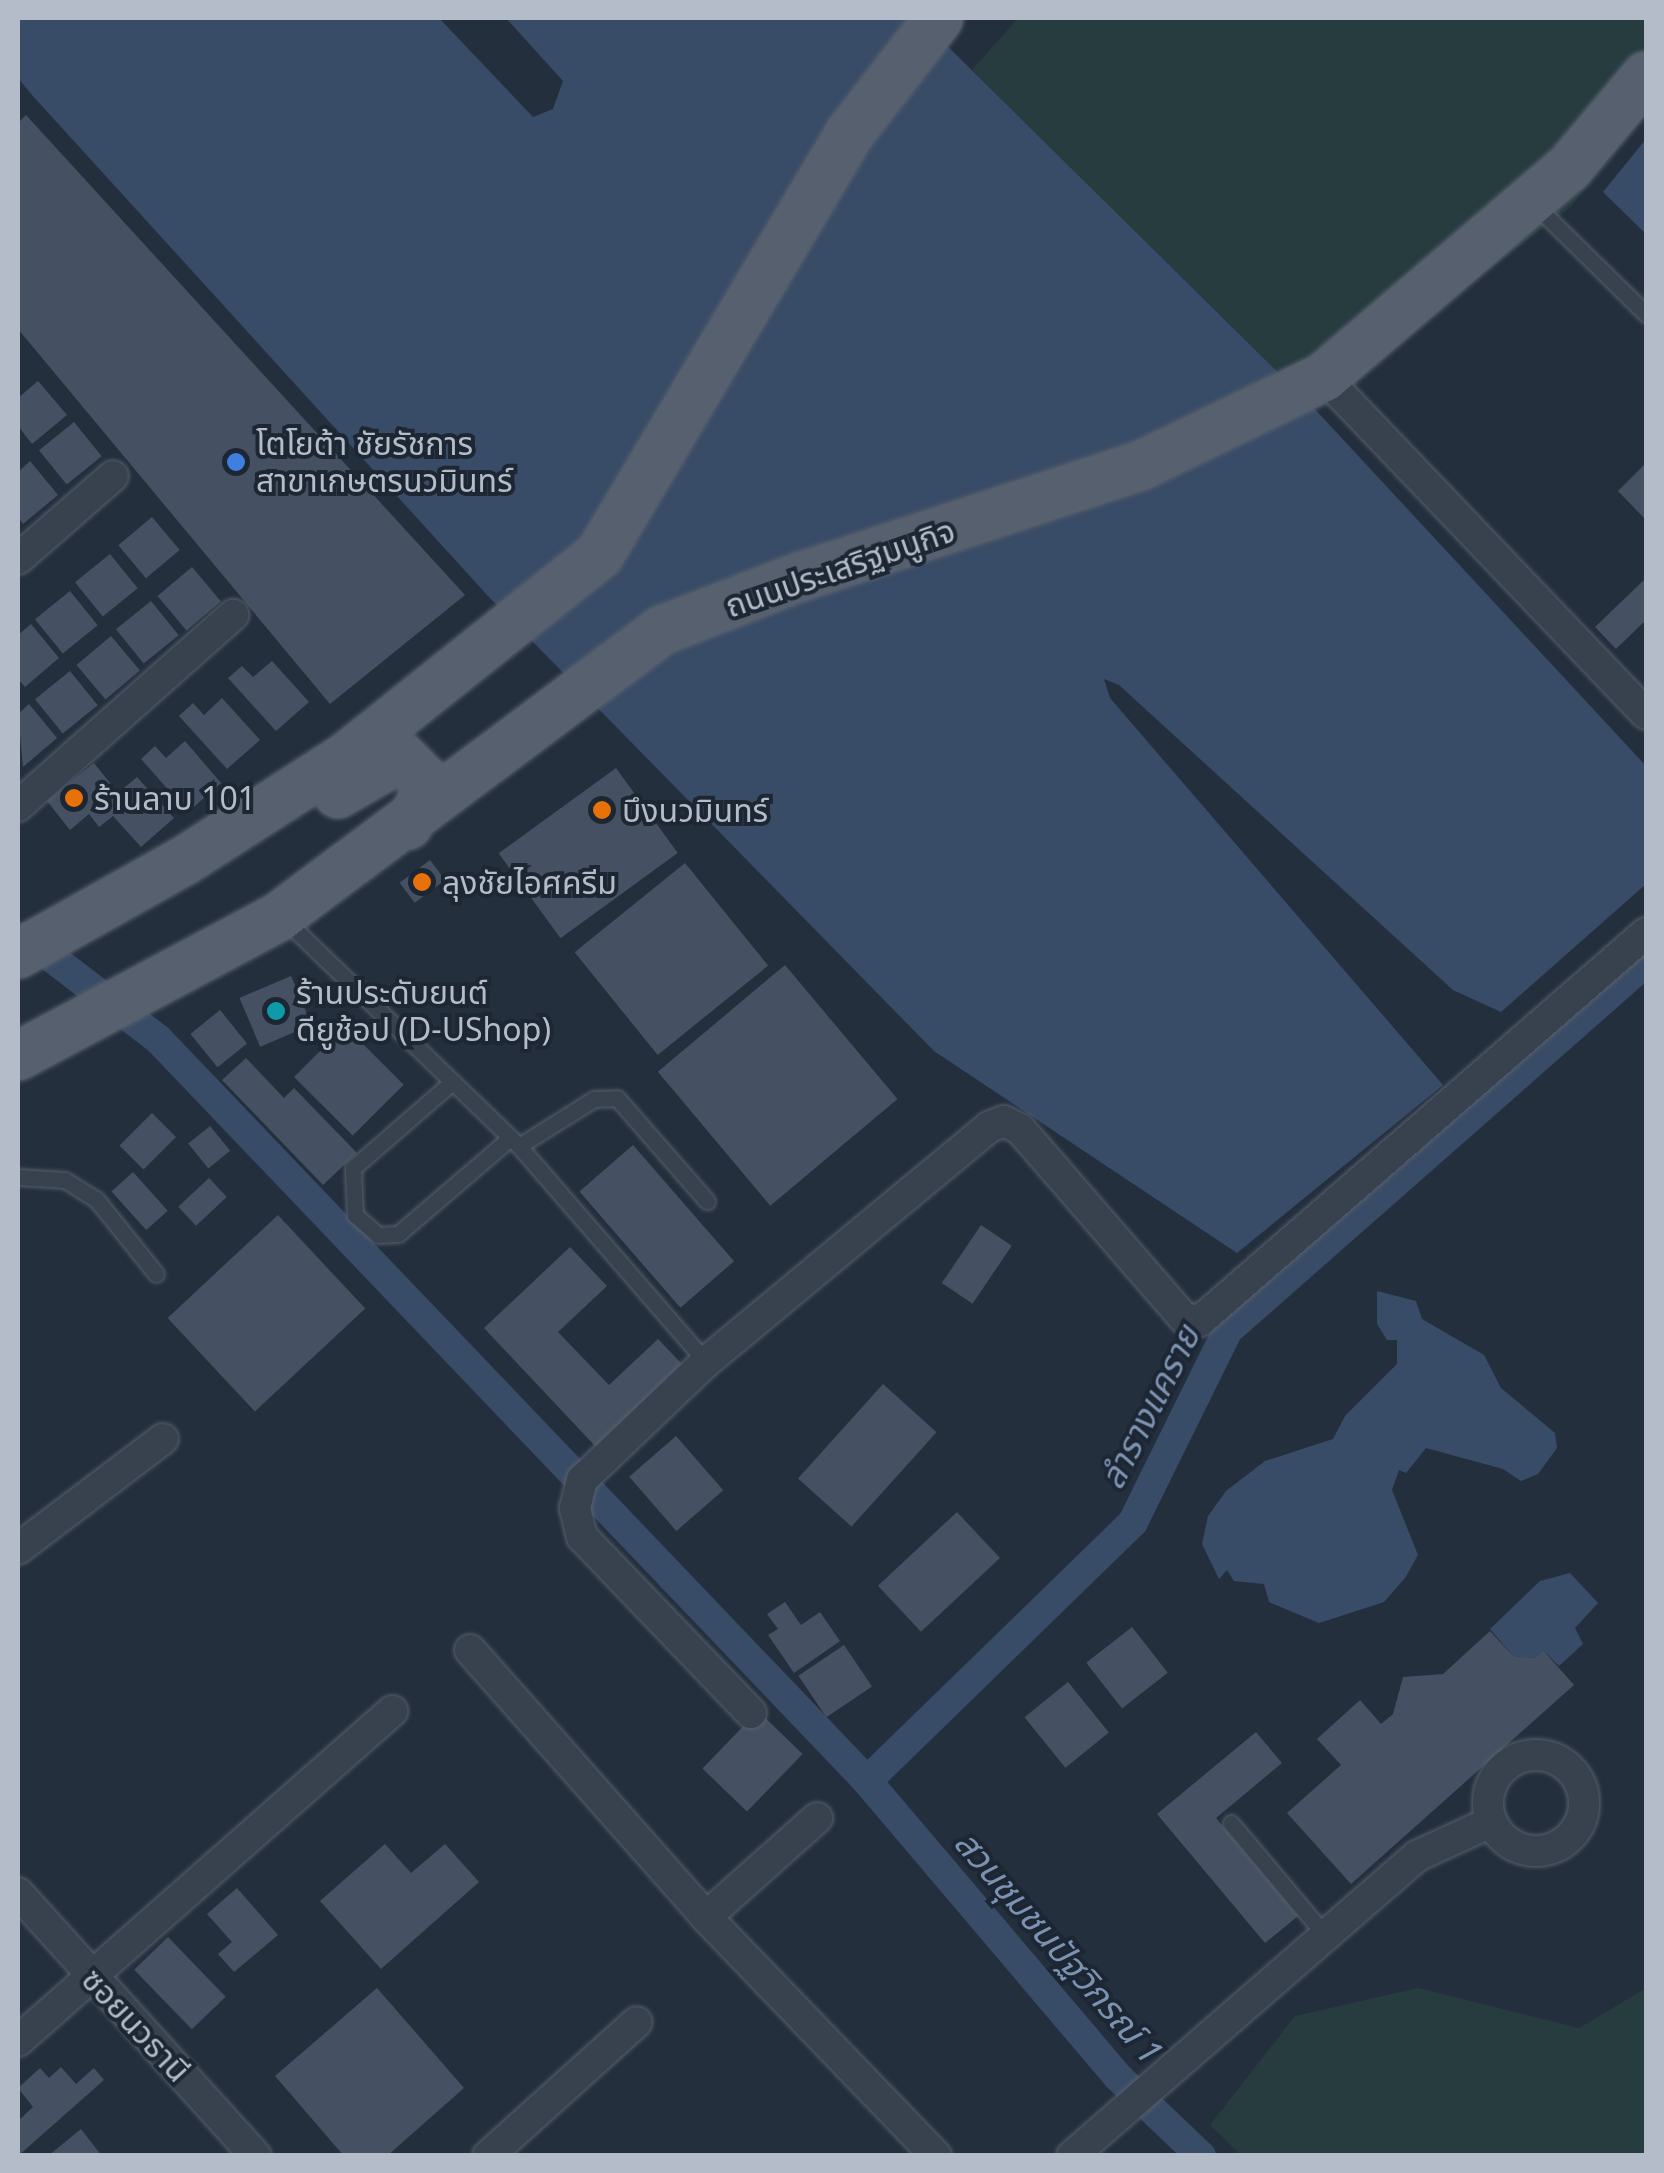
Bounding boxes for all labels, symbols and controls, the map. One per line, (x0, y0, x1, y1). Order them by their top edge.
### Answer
place label: โตโยต้า ชัยรัชการ สาขาเกษตรนวมินทร์ (256, 425, 513, 500)
marker: โตโยต้า ชัยรัชการ สาขาเกษตรนวมินทร์ (225, 451, 247, 473)
street label: ถนนประเสริฐมนูกิจ (720, 511, 960, 625)
place label: ร้านลาบ 101 (94, 779, 256, 817)
marker: ร้านลาบ 101 (63, 787, 85, 809)
place label: บึงนวมินทร์ (622, 791, 768, 829)
marker: บึงนวมินทร์ (591, 799, 613, 821)
place label: ลุงชัยไอศครีม (442, 863, 617, 901)
marker: ลุงชัยไอศครีม (411, 871, 433, 893)
place label: ร้านประดับยนต์ ดียูช้อป (D-UShop) (296, 974, 551, 1049)
marker: ร้านประดับยนต์ ดียูช้อป (D-UShop) (265, 1000, 287, 1022)
water label: ลำรางแคราย (1090, 1318, 1208, 1496)
water label: สวนชุมชนปัฐวิกรณ์ 1 (946, 1822, 1172, 2072)
street label: ซอยนวธานี (74, 1961, 198, 2089)

